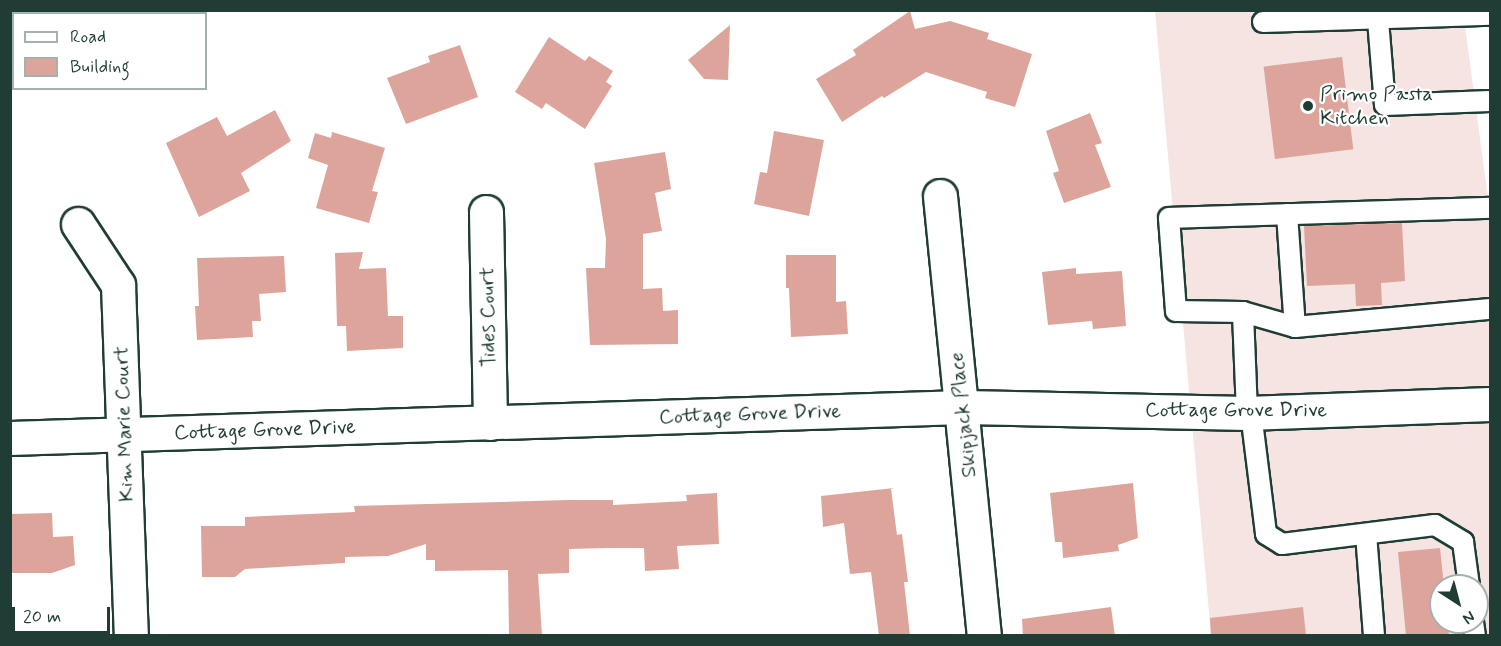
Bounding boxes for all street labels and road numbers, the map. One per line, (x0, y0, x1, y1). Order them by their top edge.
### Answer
street label: Tides Court (475, 267, 501, 367)
street label: Kim Marie Court (109, 347, 139, 501)
street label: Skipjack Place (944, 351, 982, 479)
street label: Cottage Grove Drive (1146, 397, 1326, 423)
street label: Cottage Grove Drive (659, 398, 841, 430)
street label: Cottage Grove Drive (174, 414, 356, 446)

